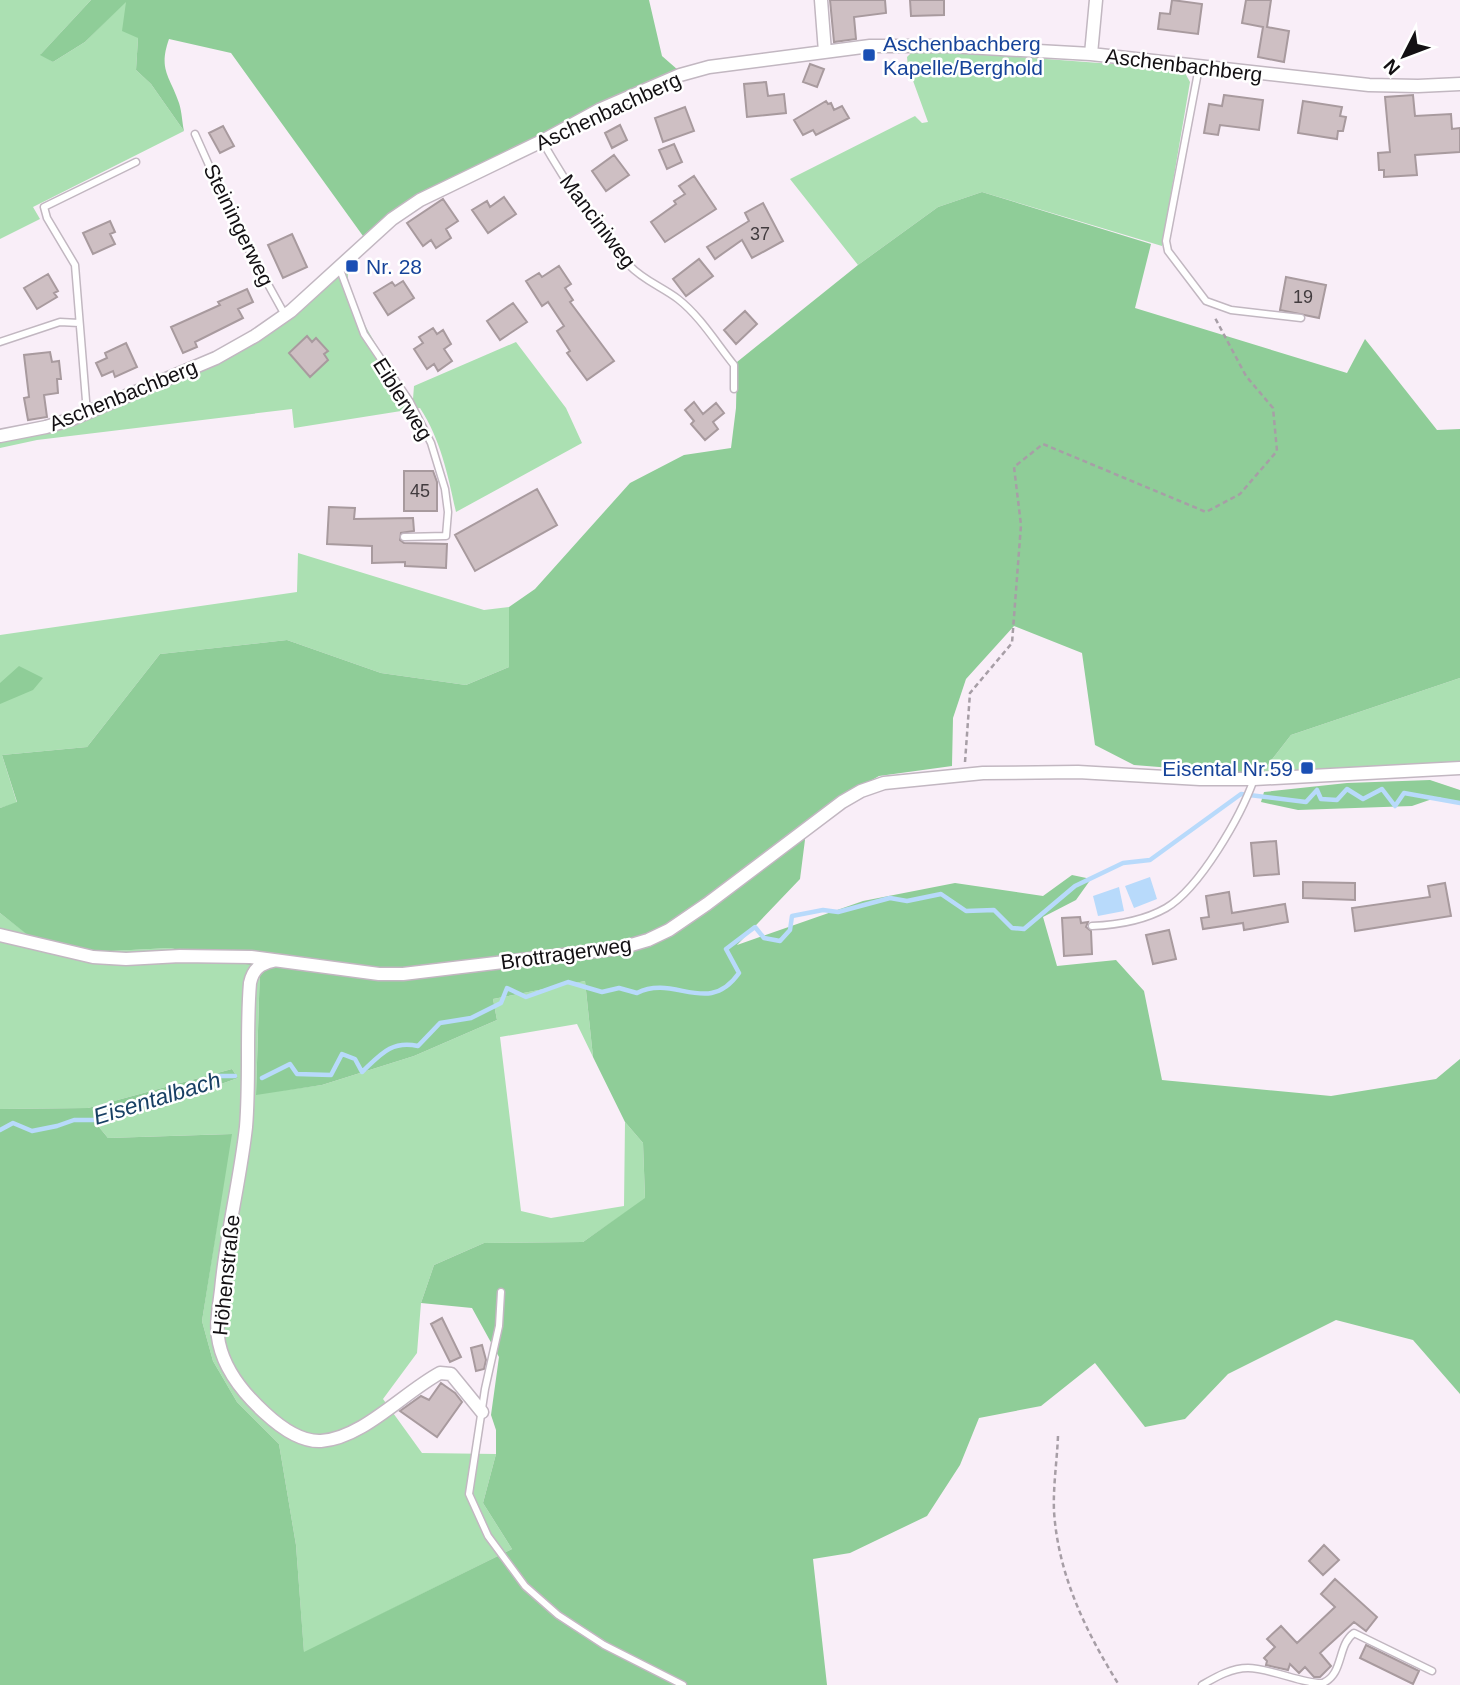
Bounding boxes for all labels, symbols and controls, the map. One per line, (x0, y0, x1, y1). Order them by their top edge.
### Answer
north arrow (1369, 21, 1439, 91)
place label: Aschenbachberg Kapelle/Berghold (883, 32, 1043, 79)
street label: Aschenbachberg (1104, 44, 1264, 86)
marker: Aschenbachberg Kapelle/Berghold (861, 47, 877, 63)
text: N (1379, 55, 1404, 79)
street label: Aschenbachberg (532, 67, 684, 155)
street label: Steiningerweg (199, 160, 279, 290)
street label: Manciniweg (555, 170, 641, 272)
house number: 37 (750, 224, 770, 244)
place label: Nr. 28 (366, 255, 422, 278)
marker: Nr. 28 (344, 258, 360, 274)
house number: 19 (1293, 287, 1313, 307)
street label: Eiblerweg (369, 354, 437, 444)
street label: Aschenbachberg (46, 355, 200, 435)
house number: 45 (410, 481, 430, 501)
place label: Eisental Nr.59 (1162, 757, 1293, 780)
marker: Eisental Nr.59 (1299, 760, 1315, 776)
street label: Brottragerweg (499, 932, 633, 974)
water label: Eisentalbach (90, 1066, 224, 1130)
street label: Höhenstraße (208, 1213, 244, 1337)

